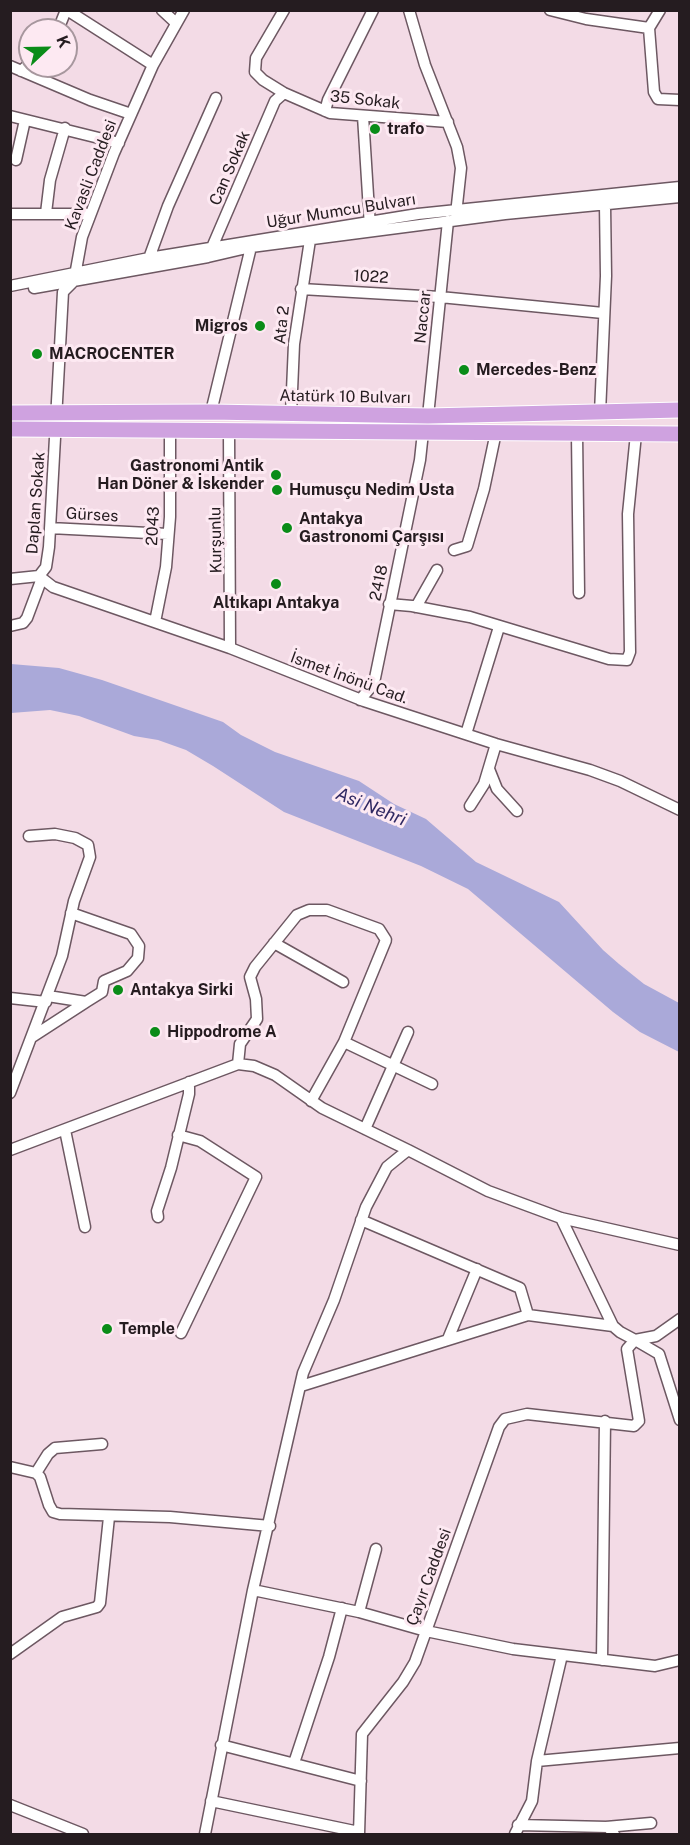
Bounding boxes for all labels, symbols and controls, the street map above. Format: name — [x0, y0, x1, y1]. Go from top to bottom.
north arrow — [18, 18, 78, 78]
text: K — [52, 33, 74, 51]
street label: 35 Sokak — [329, 87, 401, 113]
street label: Kavasli Caddesi — [61, 117, 121, 233]
place label: trafo — [387, 119, 425, 139]
marker: trafo — [368, 122, 382, 136]
street label: Can Sokak — [206, 128, 254, 208]
street label: Uğur Mumcu Bulvarı — [265, 190, 417, 232]
street label: 1022 — [353, 266, 389, 288]
street label: Naccar — [411, 290, 435, 344]
street label: Ata 2 — [270, 305, 294, 345]
place label: Migros — [195, 316, 248, 336]
marker: Migros — [253, 319, 267, 333]
place label: MACROCENTER — [49, 344, 175, 364]
marker: MACROCENTER — [30, 347, 44, 361]
place label: Mercedes-Benz — [476, 360, 596, 380]
marker: Mercedes-Benz — [457, 363, 471, 377]
street label: Atatürk 10 Bulvarı — [279, 386, 411, 408]
street label: Daplan Sokak — [23, 451, 49, 555]
place label: Gastronomi Antik Han Döner & İskender — [97, 456, 264, 494]
marker: Gastronomi Antik Han Döner & İskender — [269, 468, 283, 482]
place label: Humusçu Nedim Usta — [289, 480, 454, 500]
marker: Humusçu Nedim Usta — [270, 483, 284, 497]
street label: Gürses — [65, 504, 119, 526]
street label: 2043 — [142, 506, 164, 546]
street label: Kurşunlu — [206, 507, 226, 573]
place label: Antakya Gastronomi Çarşısı — [299, 509, 444, 547]
marker: Antakya Gastronomi Çarşısı — [280, 521, 294, 535]
street label: 2418 — [366, 563, 392, 603]
marker: Altıkapı Antakya — [269, 577, 283, 591]
place label: Altıkapı Antakya — [213, 593, 339, 613]
street label: İsmet İnönü Cad. — [288, 648, 410, 708]
water label: Asi Nehri — [333, 783, 409, 831]
place label: Antakya Sirki — [130, 980, 233, 1000]
marker: Antakya Sirki — [111, 983, 125, 997]
place label: Hippodrome A — [167, 1022, 277, 1042]
marker: Hippodrome A — [148, 1025, 162, 1039]
place label: Temple — [119, 1319, 175, 1339]
marker: Temple — [100, 1322, 114, 1336]
street label: Çayır Caddesi — [403, 1526, 455, 1628]

